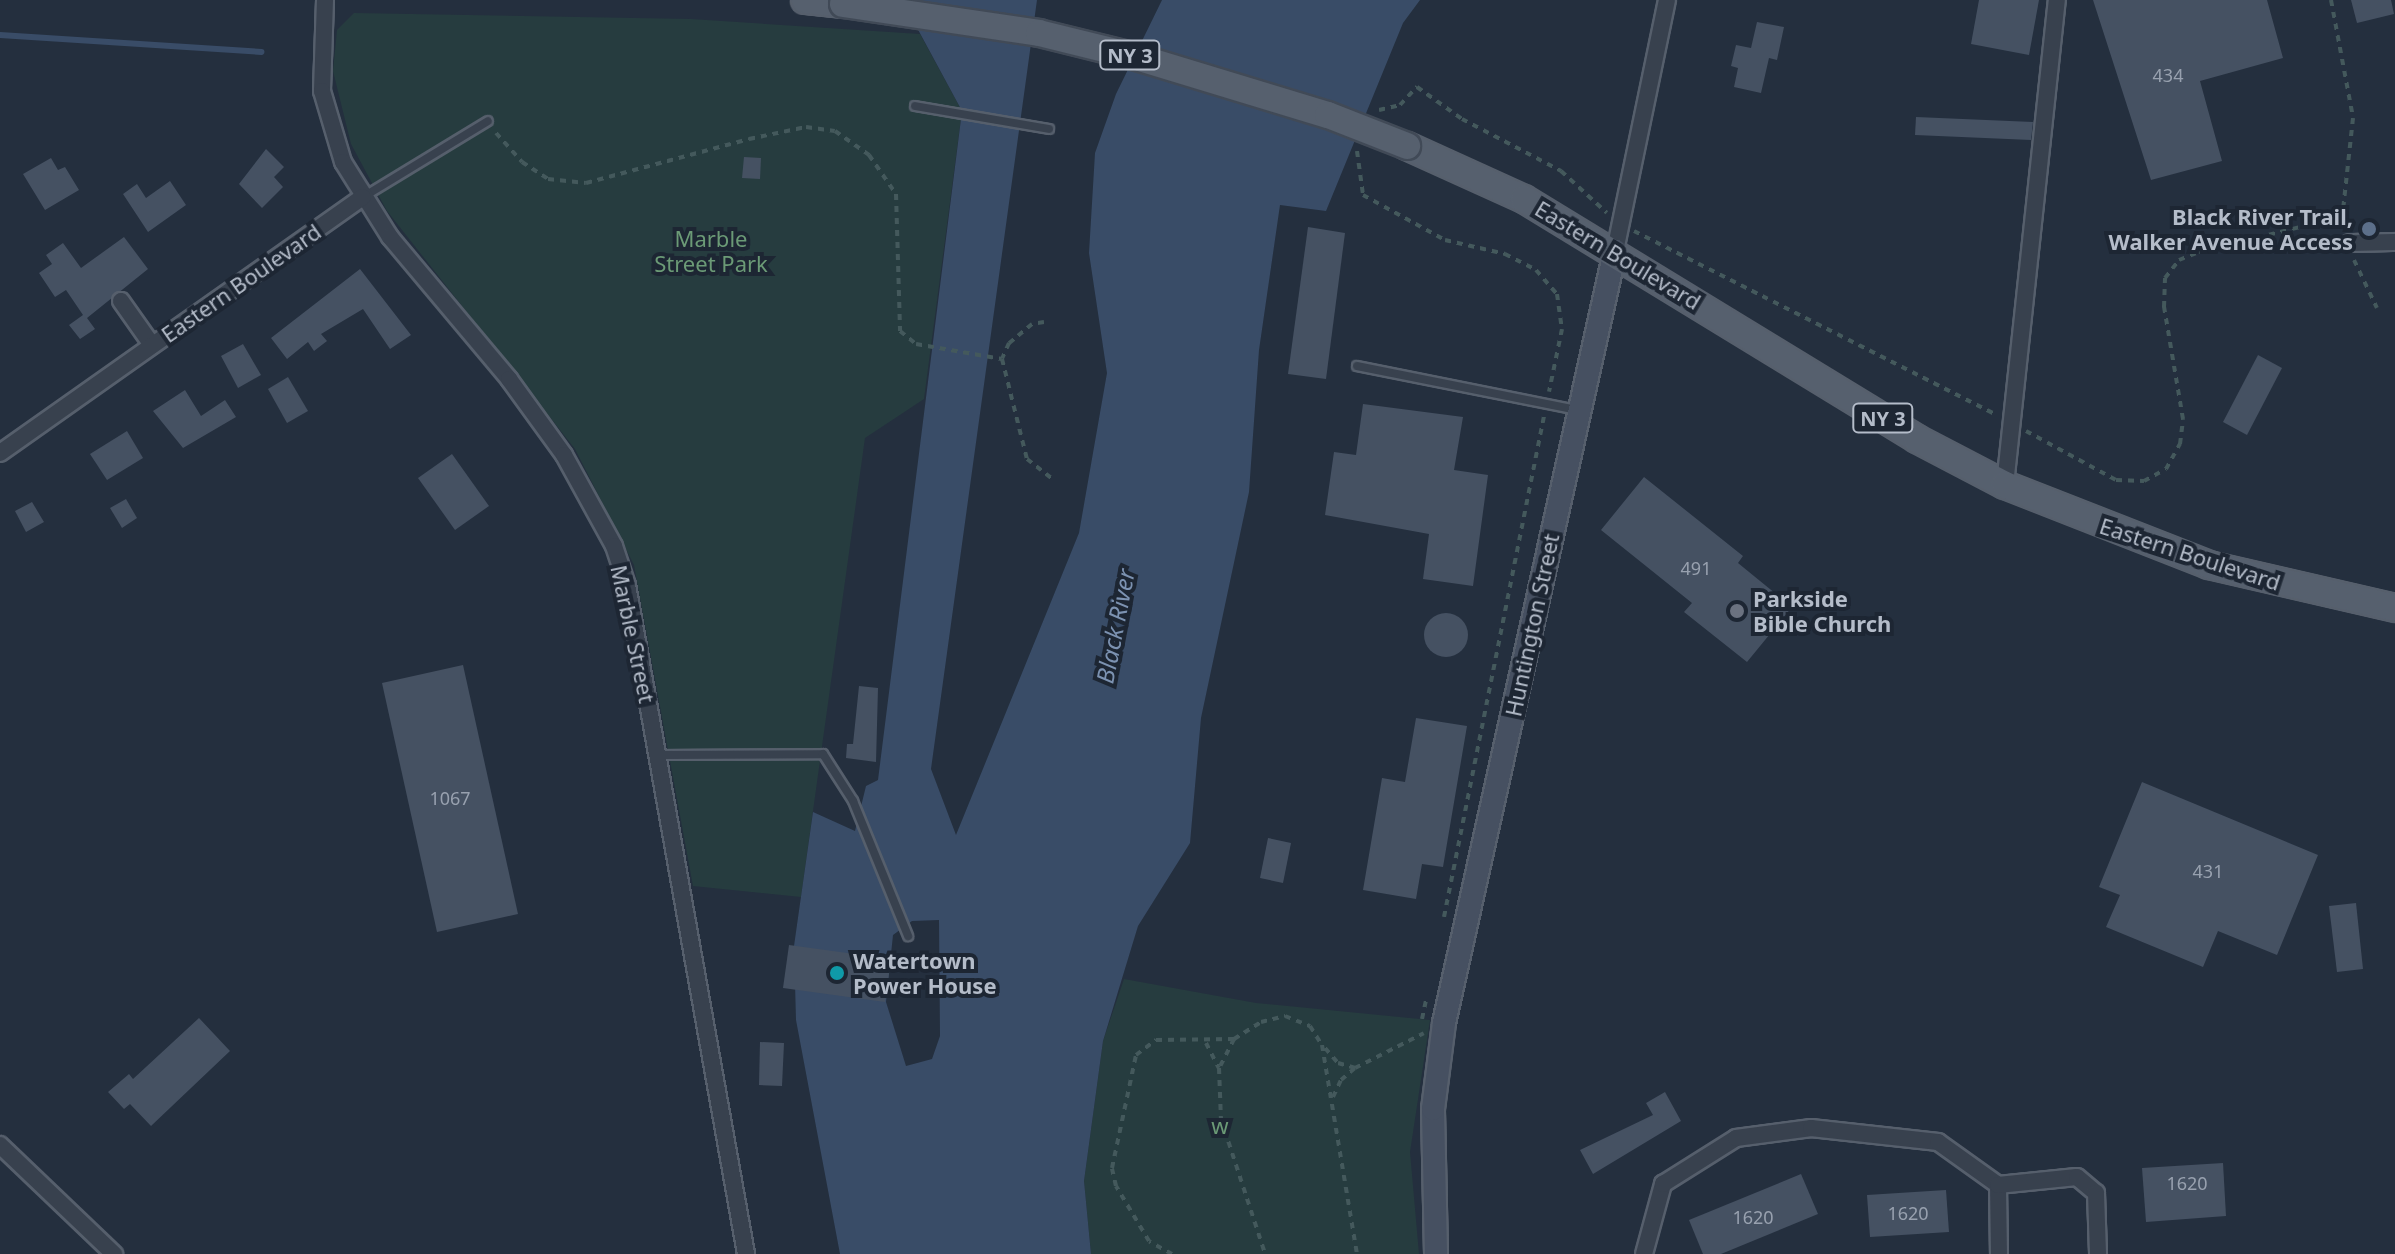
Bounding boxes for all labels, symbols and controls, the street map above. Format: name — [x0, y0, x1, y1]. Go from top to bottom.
road number: NY 3 — [1098, 39, 1162, 71]
house number: 434 — [2153, 64, 2183, 86]
street label: Eastern Boulevard — [1530, 195, 1706, 315]
place label: Black River Trail, Walker Avenue Access — [2109, 203, 2353, 254]
street label: Eastern Boulevard — [156, 218, 326, 348]
marker: Black River Trail, Walker Avenue Access — [2360, 220, 2378, 238]
park label: Marble Street Park — [654, 225, 768, 276]
road number: NY 3 — [1851, 402, 1915, 434]
street label: Eastern Boulevard — [2096, 512, 2284, 596]
street label: Huntington Street — [1500, 531, 1564, 719]
house number: 491 — [1681, 557, 1711, 579]
street label: Marble Street — [606, 563, 660, 705]
water label: Black River — [1090, 566, 1140, 686]
place label: Parkside Bible Church — [1753, 585, 1891, 636]
marker: Parkside Bible Church — [1728, 602, 1746, 620]
house number: 1067 — [429, 787, 471, 809]
house number: 431 — [2193, 860, 2223, 882]
place label: Watertown Power House — [853, 947, 997, 998]
marker: Watertown Power House — [828, 964, 846, 982]
park label: w — [1211, 1113, 1229, 1139]
house number: 1620 — [2166, 1172, 2208, 1194]
house number: 1620 — [1887, 1202, 1929, 1224]
house number: 1620 — [1732, 1206, 1774, 1228]

